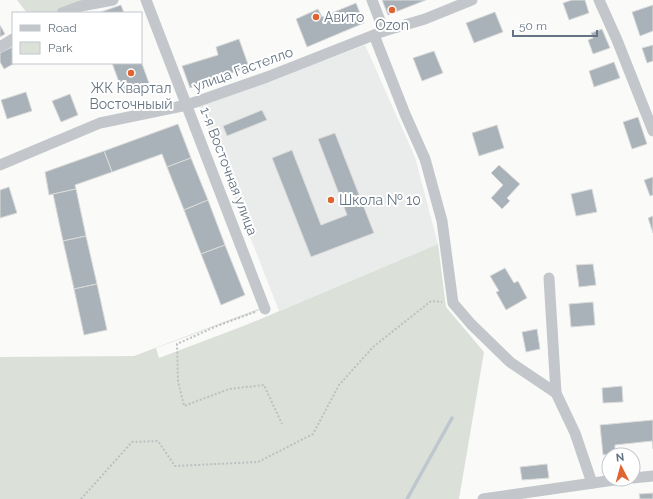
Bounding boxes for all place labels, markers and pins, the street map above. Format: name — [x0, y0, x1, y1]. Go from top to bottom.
marker: Ozon — [387, 5, 397, 15]
place label: Авито — [324, 9, 364, 25]
marker: Авито — [311, 12, 321, 22]
place label: Ozon — [375, 17, 409, 33]
marker: ЖК Квартал Восточныый — [126, 68, 136, 78]
place label: ЖК Квартал Восточныый — [89, 80, 173, 112]
place label: Школа № 10 — [339, 192, 421, 208]
marker: Школа № 10 — [326, 195, 336, 205]

